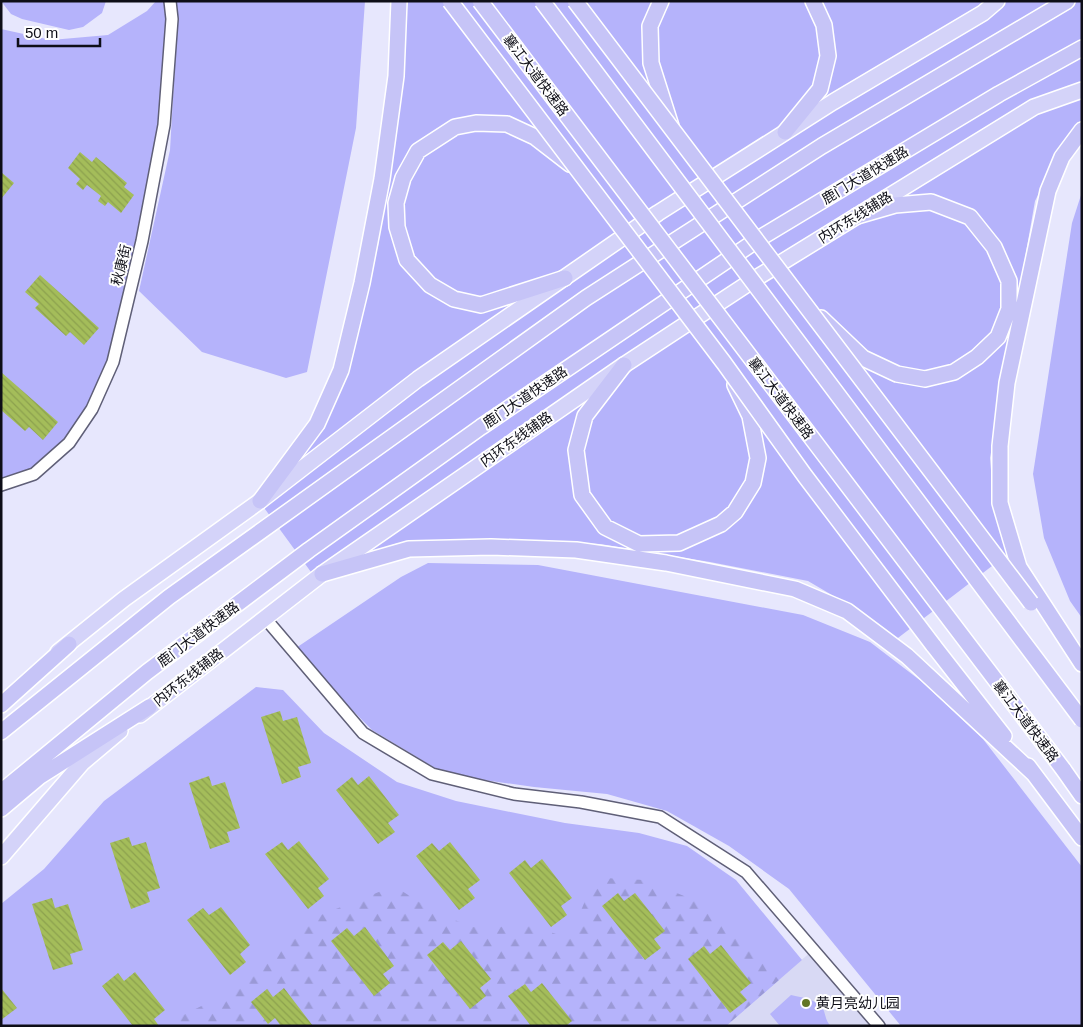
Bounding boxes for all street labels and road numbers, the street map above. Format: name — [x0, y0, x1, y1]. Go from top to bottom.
street label: 襄江大道快速路 — [500, 31, 572, 119]
street label: 鹿门大道快速路 — [819, 143, 911, 207]
street label: 内环东线辅路 — [815, 188, 895, 246]
street label: 秋康街 — [108, 243, 134, 287]
street label: 襄江大道快速路 — [745, 354, 817, 442]
street label: 鹿门大道快速路 — [480, 363, 570, 431]
street label: 内环东线辅路 — [477, 408, 555, 470]
street label: 鹿门大道快速路 — [154, 598, 242, 670]
street label: 内环东线辅路 — [150, 645, 226, 709]
street label: 襄江大道快速路 — [990, 677, 1062, 765]

